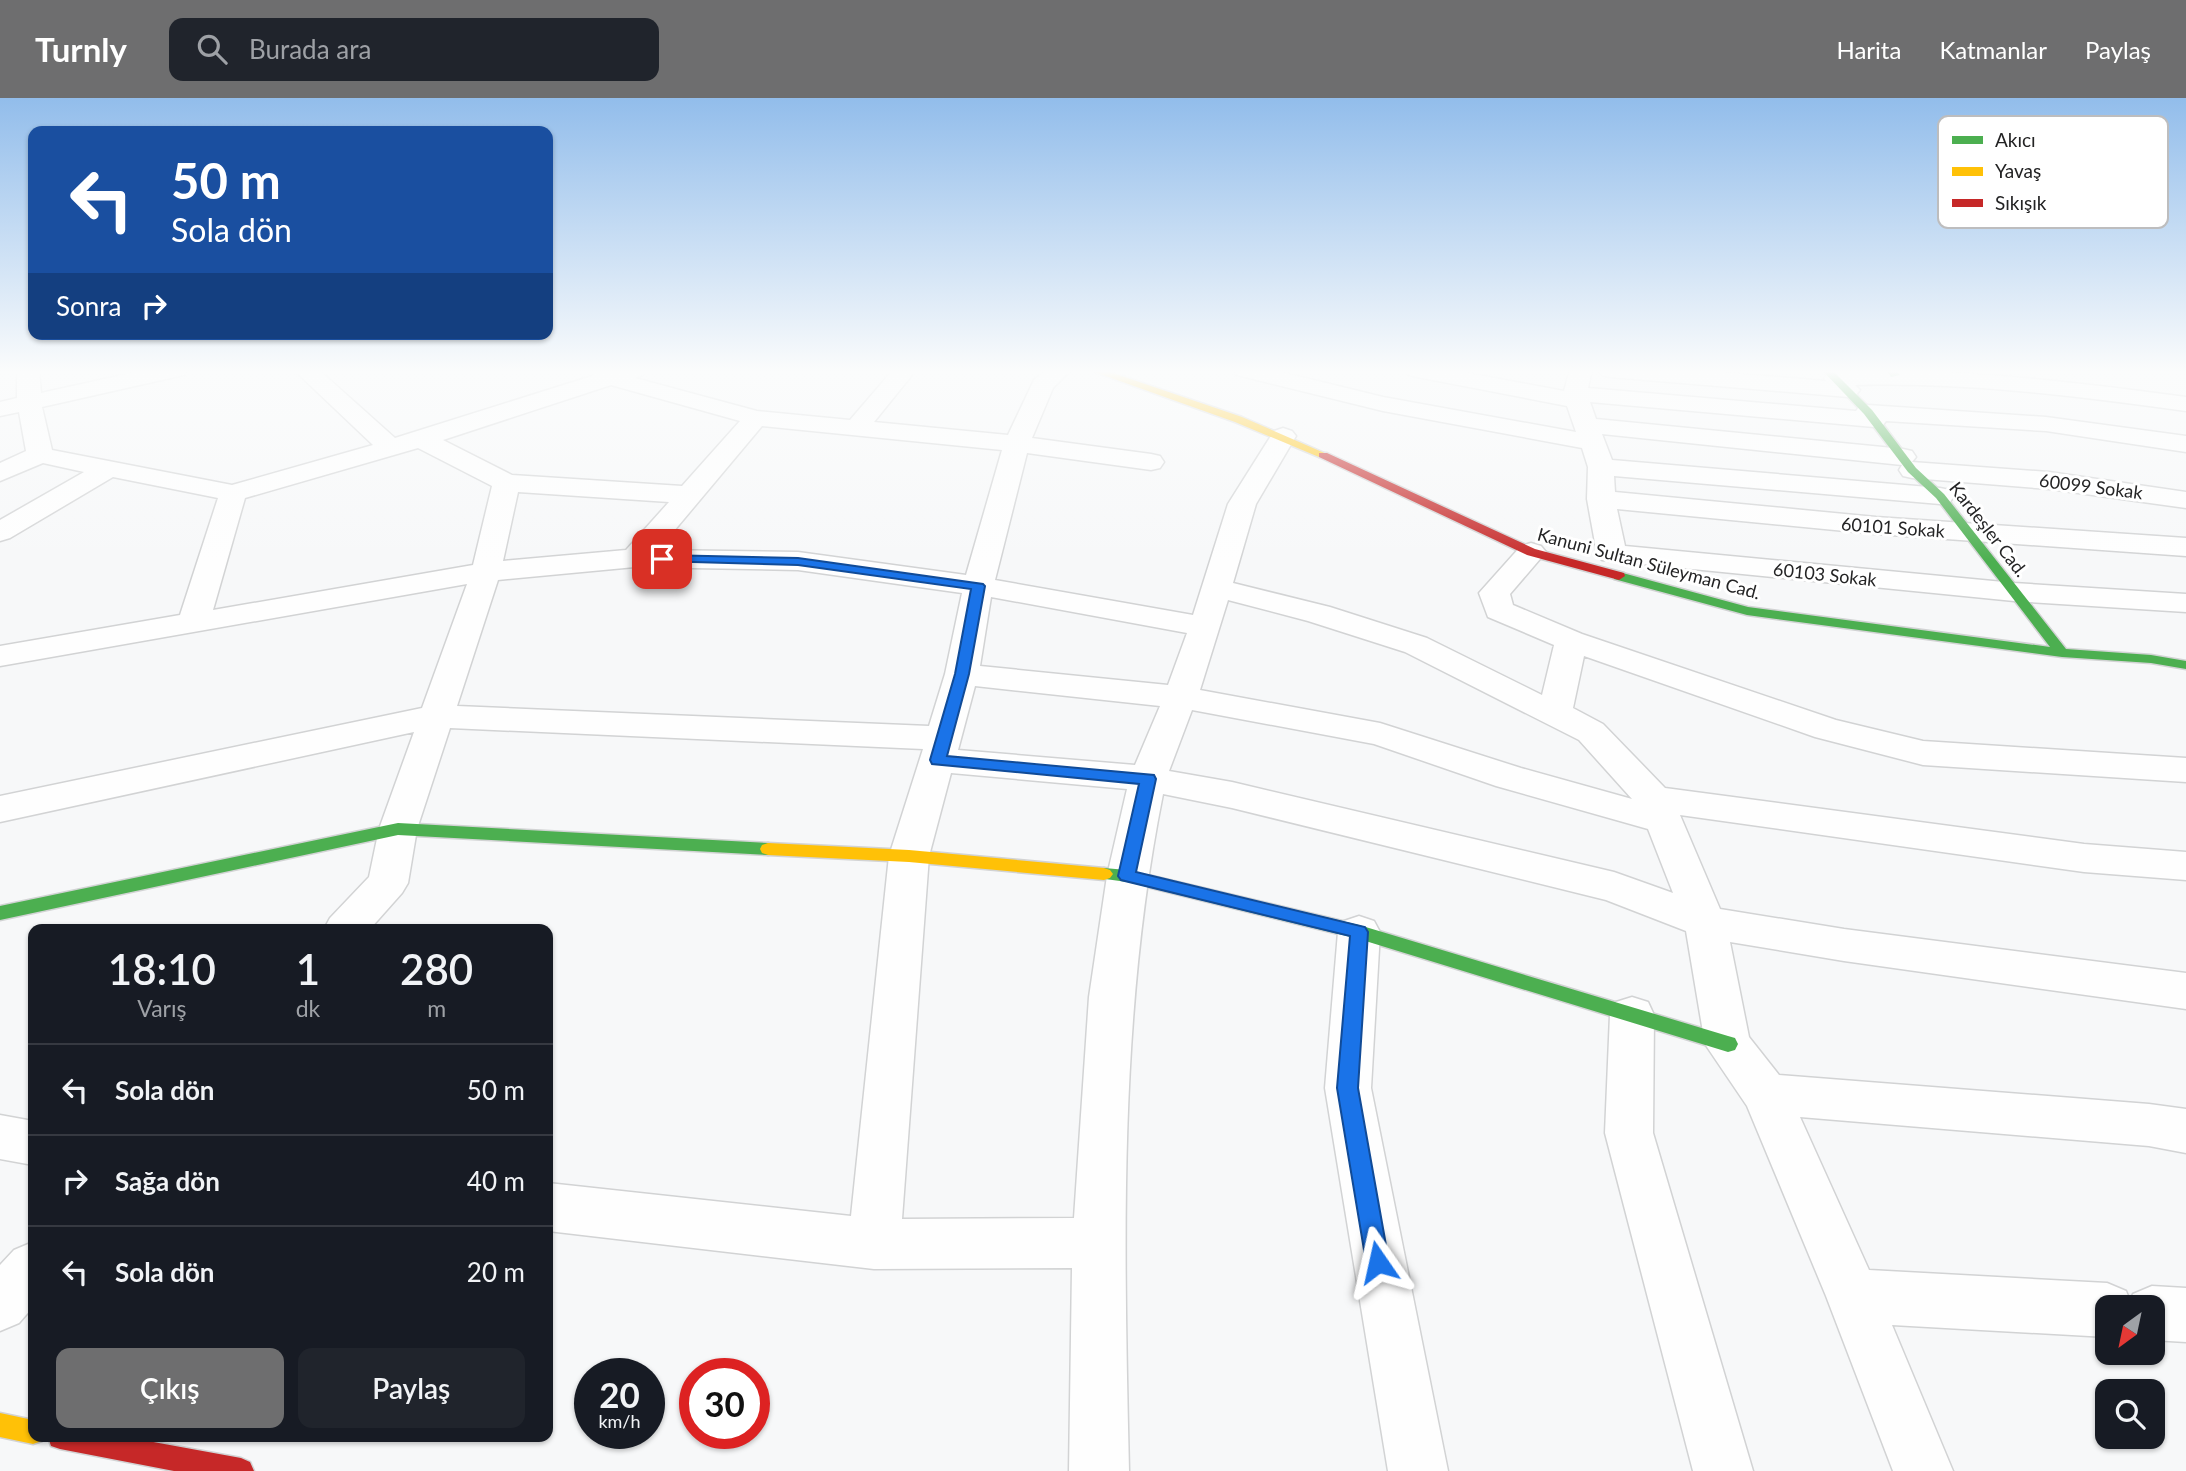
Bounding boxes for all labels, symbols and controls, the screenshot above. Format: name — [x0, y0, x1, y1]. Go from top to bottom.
search box — [169, 18, 659, 81]
text: Turnly — [35, 29, 127, 69]
icon: search — [193, 30, 231, 68]
text: Burada ara — [249, 33, 371, 65]
text: Harita — [1836, 35, 1901, 64]
text: Katmanlar — [1939, 35, 2047, 64]
text: Paylaş — [2085, 35, 2151, 64]
legend — [1938, 116, 2168, 228]
text: Akıcı — [1995, 128, 2036, 151]
text: 50 m — [171, 151, 281, 209]
icon: left — [56, 154, 147, 245]
text: Yavaş — [1995, 159, 2041, 182]
text: Sıkışık — [1995, 191, 2047, 214]
text: Sola dön — [171, 210, 292, 249]
icon: right — [135, 287, 173, 325]
text: Sonra — [56, 290, 121, 322]
street label: 60099 Sokak — [2038, 469, 2145, 503]
street label: Kardeşler Cad. — [1945, 477, 2033, 581]
street label: 60101 Sokak — [1840, 512, 1946, 542]
street label: Kanuni Sultan Süleyman Cad. — [1535, 523, 1763, 603]
pin — [632, 529, 692, 589]
icon: arrive — [643, 540, 681, 578]
street label: 60103 Sokak — [1772, 558, 1879, 590]
text: 18:10 — [108, 944, 216, 994]
text: 1 — [296, 944, 320, 994]
text: 280 — [400, 944, 473, 994]
text: Varış — [137, 994, 186, 1022]
text: dk — [296, 994, 320, 1022]
text: m — [427, 994, 446, 1022]
icon: left — [56, 1071, 94, 1109]
text: Sola dön — [115, 1074, 215, 1106]
text: 50 m — [467, 1074, 525, 1106]
icon: right — [56, 1162, 94, 1200]
text: Sağa dön — [115, 1165, 220, 1197]
text: 40 m — [467, 1165, 525, 1197]
position arrow — [1341, 1225, 1415, 1299]
icon: left — [56, 1253, 94, 1291]
text: Sola dön — [115, 1256, 215, 1288]
text: 20 m — [467, 1256, 525, 1288]
north arrow — [2095, 1295, 2165, 1365]
map controls — [2095, 1295, 2165, 1449]
button: Çıkış — [56, 1348, 284, 1428]
button: Paylaş — [298, 1348, 525, 1428]
speed limit sign: 30 — [679, 1358, 770, 1449]
text: 20 — [599, 1373, 640, 1415]
button: search — [2095, 1379, 2165, 1449]
text: km/h — [598, 1410, 641, 1432]

